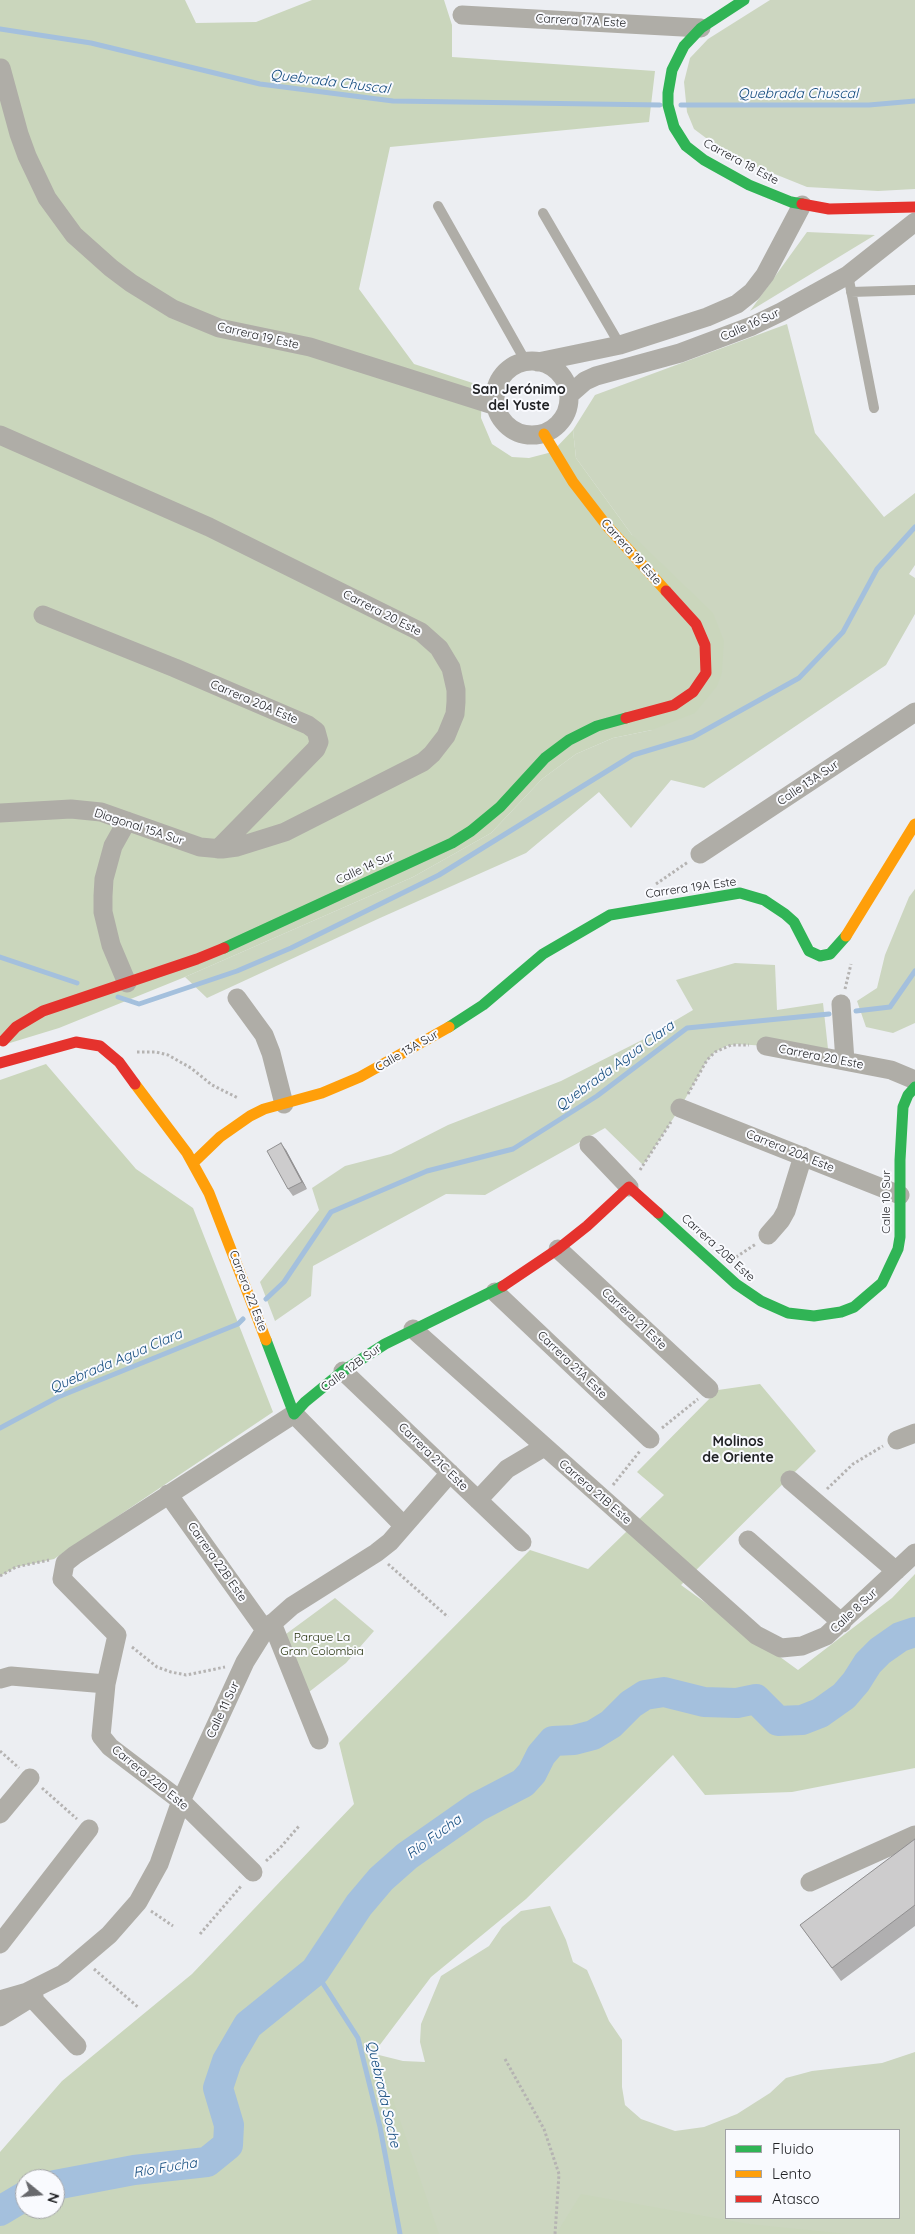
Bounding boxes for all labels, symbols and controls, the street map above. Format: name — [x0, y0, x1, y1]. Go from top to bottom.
street label: Carrera 17A Este — [535, 11, 627, 31]
water label: Quebrada Chuscal — [269, 66, 391, 98]
water label: Quebrada Chuscal — [738, 86, 858, 102]
street label: Carrera 18 Este — [701, 136, 781, 188]
street label: Calle 16 Sur — [718, 306, 782, 344]
street label: Carrera 19 Este — [216, 320, 300, 352]
district label: San Jerónimo del Yuste — [472, 382, 566, 414]
street label: Carrera 19 Este — [598, 516, 664, 588]
street label: Carrera 20 Este — [340, 587, 424, 639]
street label: Carrera 20A Este — [208, 677, 300, 727]
street label: Calle 13A Sur — [775, 757, 841, 809]
street label: Diagonal 15A Sur — [92, 806, 186, 848]
street label: Calle 14 Sur — [334, 848, 396, 888]
street label: Carrera 19A Este — [645, 875, 737, 901]
water label: Quebrada Agua Clara — [553, 1017, 677, 1115]
street label: Calle 13A Sur — [373, 1027, 441, 1075]
street label: Carrera 20 Este — [777, 1042, 865, 1072]
street label: Carrera 20A Este — [744, 1127, 836, 1175]
street label: Calle 10 Sur — [879, 1170, 893, 1234]
street label: Carrera 20B Este — [678, 1211, 758, 1285]
street label: Carrera 22 Este — [226, 1248, 270, 1334]
street label: Carrera 21 Este — [599, 1285, 669, 1353]
water label: Quebrada Agua Clara — [47, 1325, 185, 1397]
street label: Carrera 21A Este — [534, 1328, 610, 1402]
street label: Calle 12B Sur — [318, 1341, 384, 1395]
street label: Carrera 21C Este — [395, 1420, 471, 1494]
district label: Molinos de Oriente — [702, 1434, 774, 1466]
street label: Carrera 21B Este — [556, 1457, 634, 1527]
street label: Carrera 22B Este — [184, 1520, 250, 1604]
street label: Calle 8 Sur — [828, 1586, 880, 1636]
park label: Parque La Gran Colombia — [280, 1630, 364, 1658]
street label: Calle 11 Sur — [204, 1679, 242, 1741]
street label: Carrera 22D Este — [109, 1743, 191, 1813]
water label: Río Fucha — [403, 1811, 465, 1863]
water label: Quebrada Soche — [363, 2039, 403, 2149]
legend — [725, 2129, 900, 2219]
text: Fluido — [772, 2139, 814, 2158]
water label: Río Fucha — [132, 2155, 198, 2181]
text: Lento — [772, 2164, 811, 2183]
north arrow — [15, 2169, 65, 2219]
text: Atasco — [772, 2189, 820, 2208]
text: N — [43, 2191, 64, 2206]

